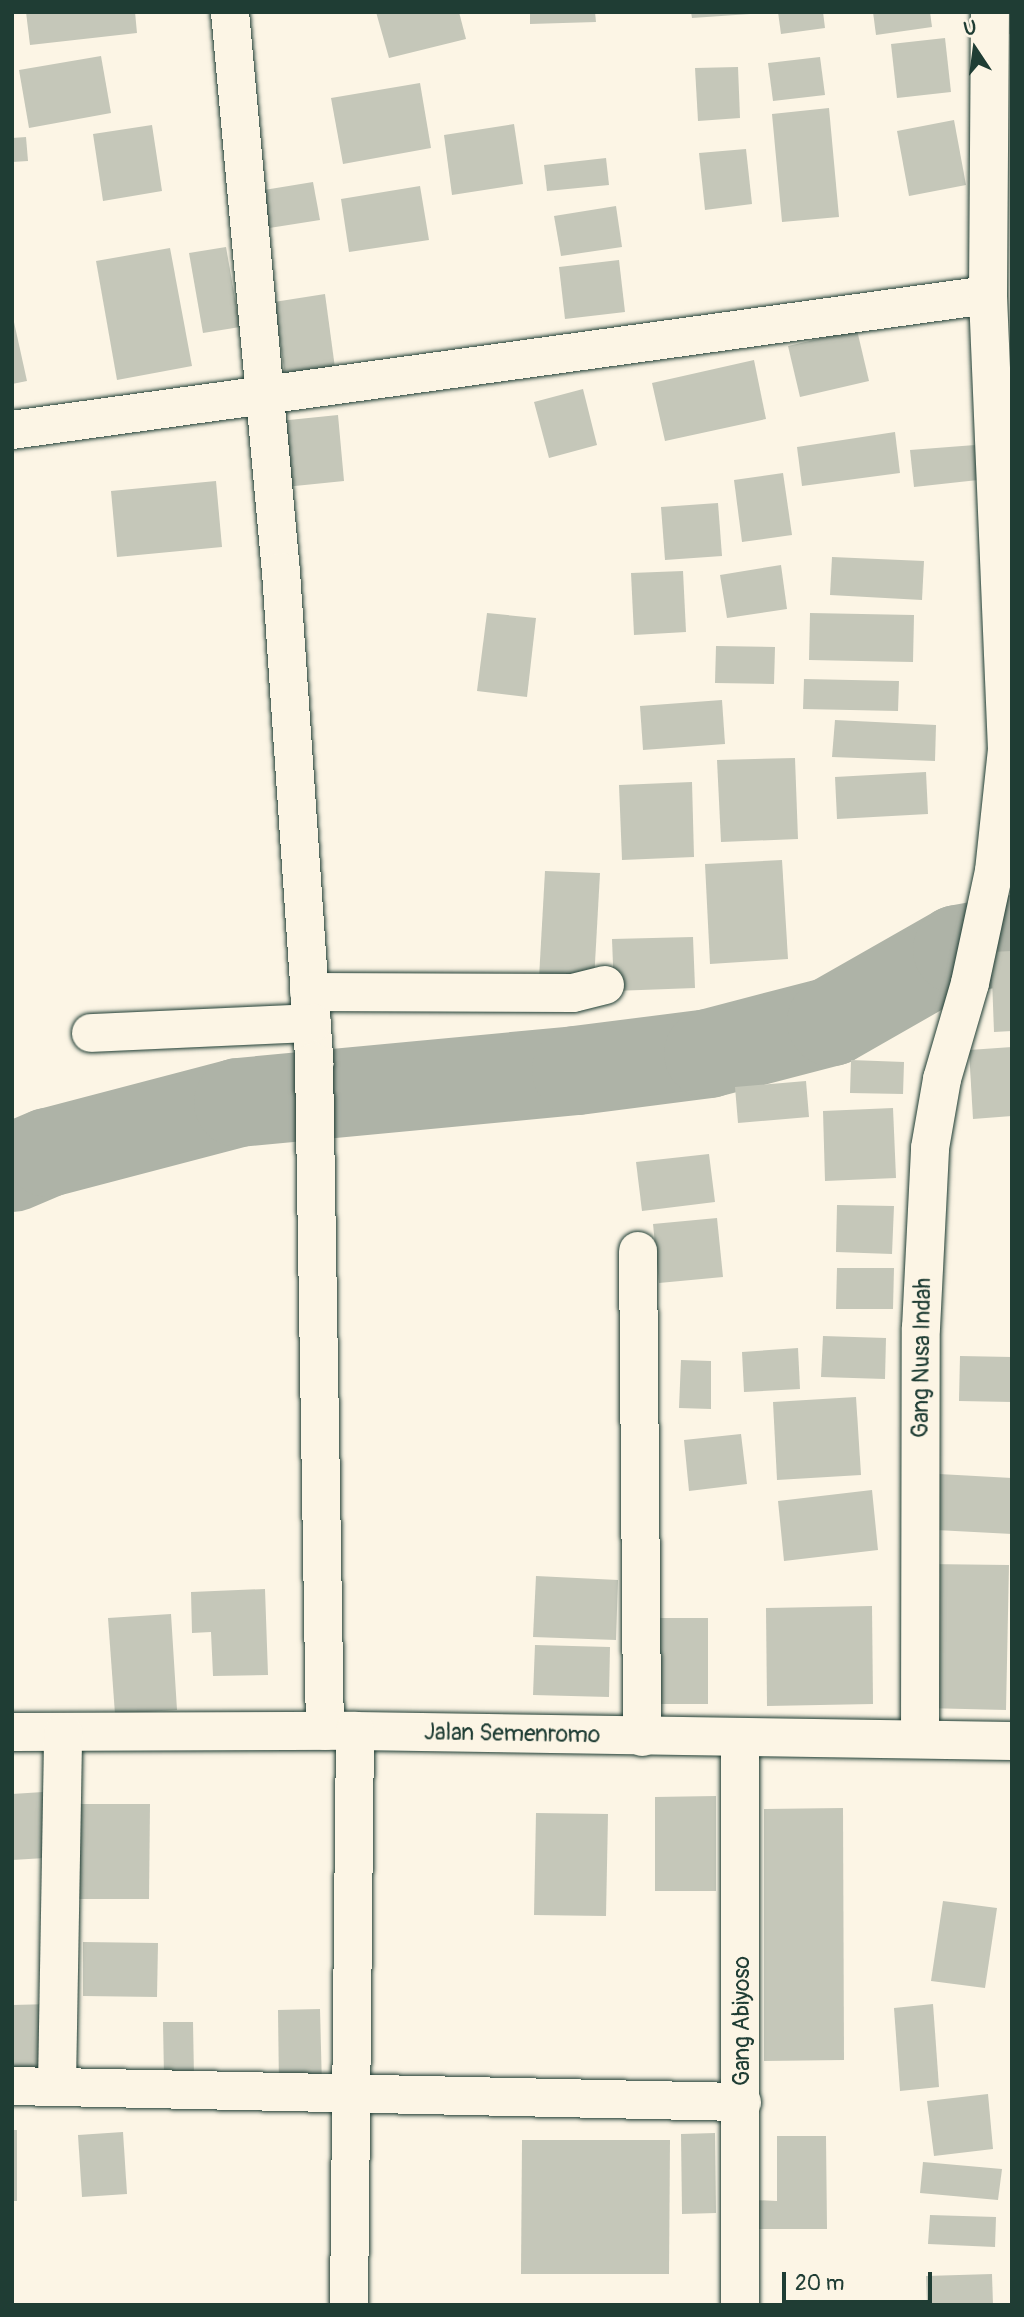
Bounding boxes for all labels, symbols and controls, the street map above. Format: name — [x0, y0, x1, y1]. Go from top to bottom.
north arrow — [940, 14, 1010, 84]
text: U — [961, 15, 979, 42]
street label: Gang Nusa Indah — [907, 1278, 937, 1438]
street label: Jalan Semenromo — [424, 1719, 600, 1749]
street label: Gang Abiyoso — [728, 1956, 756, 2086]
scale bar — [786, 2258, 936, 2302]
text: 20 m — [795, 2270, 844, 2297]

